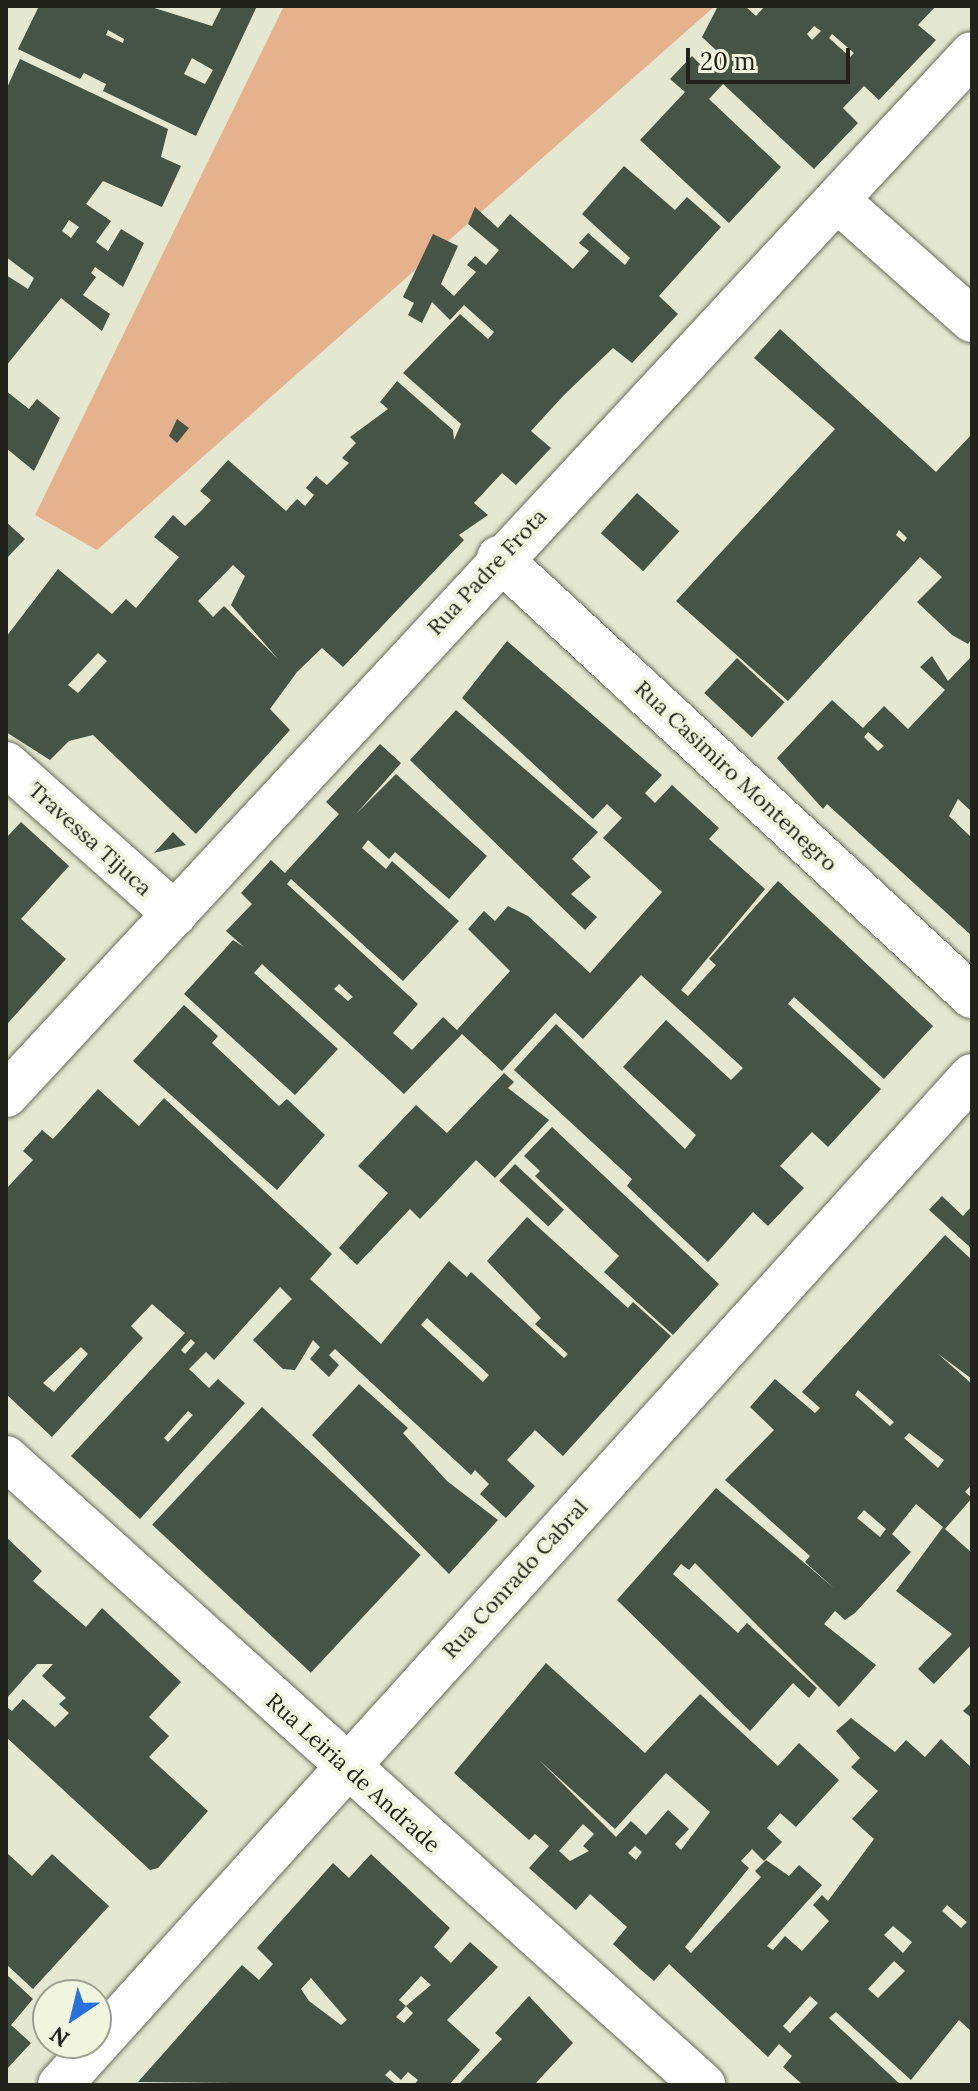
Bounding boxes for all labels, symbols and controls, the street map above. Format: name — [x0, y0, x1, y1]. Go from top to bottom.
scale bar — [690, 32, 854, 82]
text: 20 m — [700, 46, 756, 77]
street label: Rua Padre Frota — [422, 503, 552, 641]
street label: Rua Casimiro Montenegro — [629, 675, 843, 877]
street label: Travessa Tijuca — [23, 777, 157, 901]
street label: Rua Conrado Cabral — [437, 1494, 593, 1664]
street label: Rua Leiria de Andrade — [261, 1688, 445, 1858]
north arrow — [32, 1979, 112, 2059]
text: N — [44, 2021, 74, 2053]

